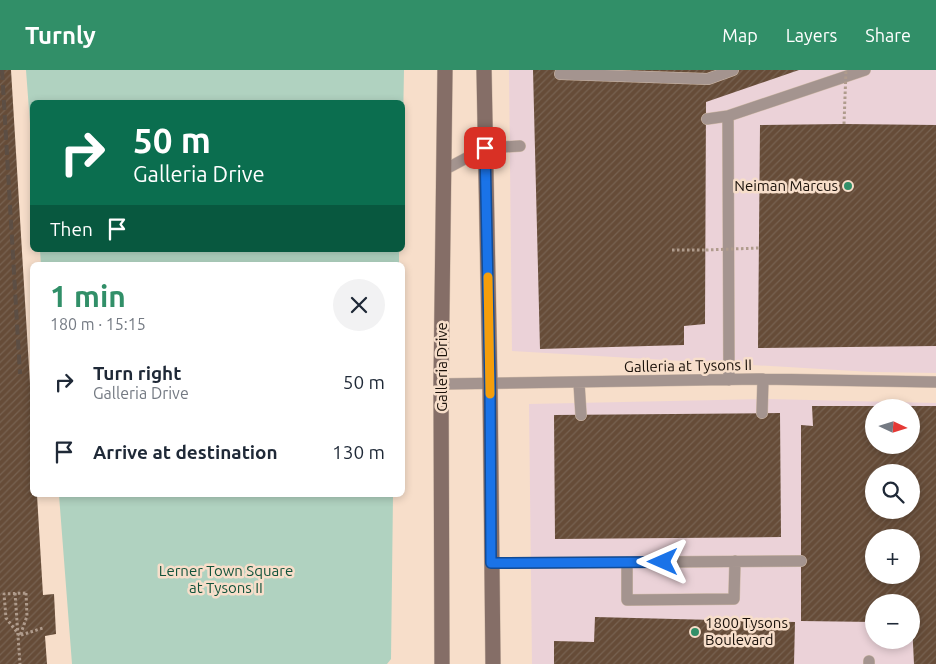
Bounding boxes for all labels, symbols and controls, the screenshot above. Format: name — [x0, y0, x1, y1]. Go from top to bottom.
text: Turnly — [25, 22, 96, 49]
text: Map — [722, 25, 758, 45]
text: Layers — [786, 25, 837, 45]
text: Share — [865, 25, 911, 45]
icon: right — [50, 120, 115, 185]
text: 50 m — [133, 120, 211, 160]
pin — [464, 127, 506, 169]
icon: arrive — [471, 134, 499, 162]
text: Galleria Drive — [133, 161, 265, 186]
place label: Neiman Marcus — [734, 177, 838, 194]
marker: Neiman Marcus — [842, 180, 854, 192]
icon: arrive — [103, 215, 131, 243]
text: Then — [50, 218, 93, 240]
text: 1 min — [50, 279, 126, 313]
button: close — [333, 279, 385, 331]
text: 180 m · 15:15 — [50, 315, 146, 333]
street label: Galleria Drive — [433, 322, 450, 412]
street label: Galleria at Tysons II — [624, 356, 752, 375]
text: Turn right — [93, 362, 181, 384]
icon: right — [50, 368, 78, 396]
text: 50 m — [343, 371, 385, 393]
text: Galleria Drive — [93, 384, 189, 402]
north arrow — [865, 399, 920, 454]
map controls — [865, 399, 920, 649]
icon: arrive — [50, 438, 78, 466]
text: Arrive at destination — [93, 441, 278, 463]
text: 130 m — [332, 441, 385, 463]
button: search — [865, 464, 920, 519]
button: + — [865, 529, 920, 584]
position arrow — [636, 535, 688, 587]
park label: Lerner Town Square at Tysons II — [159, 562, 293, 596]
button: − — [865, 594, 920, 649]
place label: 1800 Tysons Boulevard — [705, 614, 788, 648]
marker: 1800 Tysons Boulevard — [689, 626, 701, 638]

